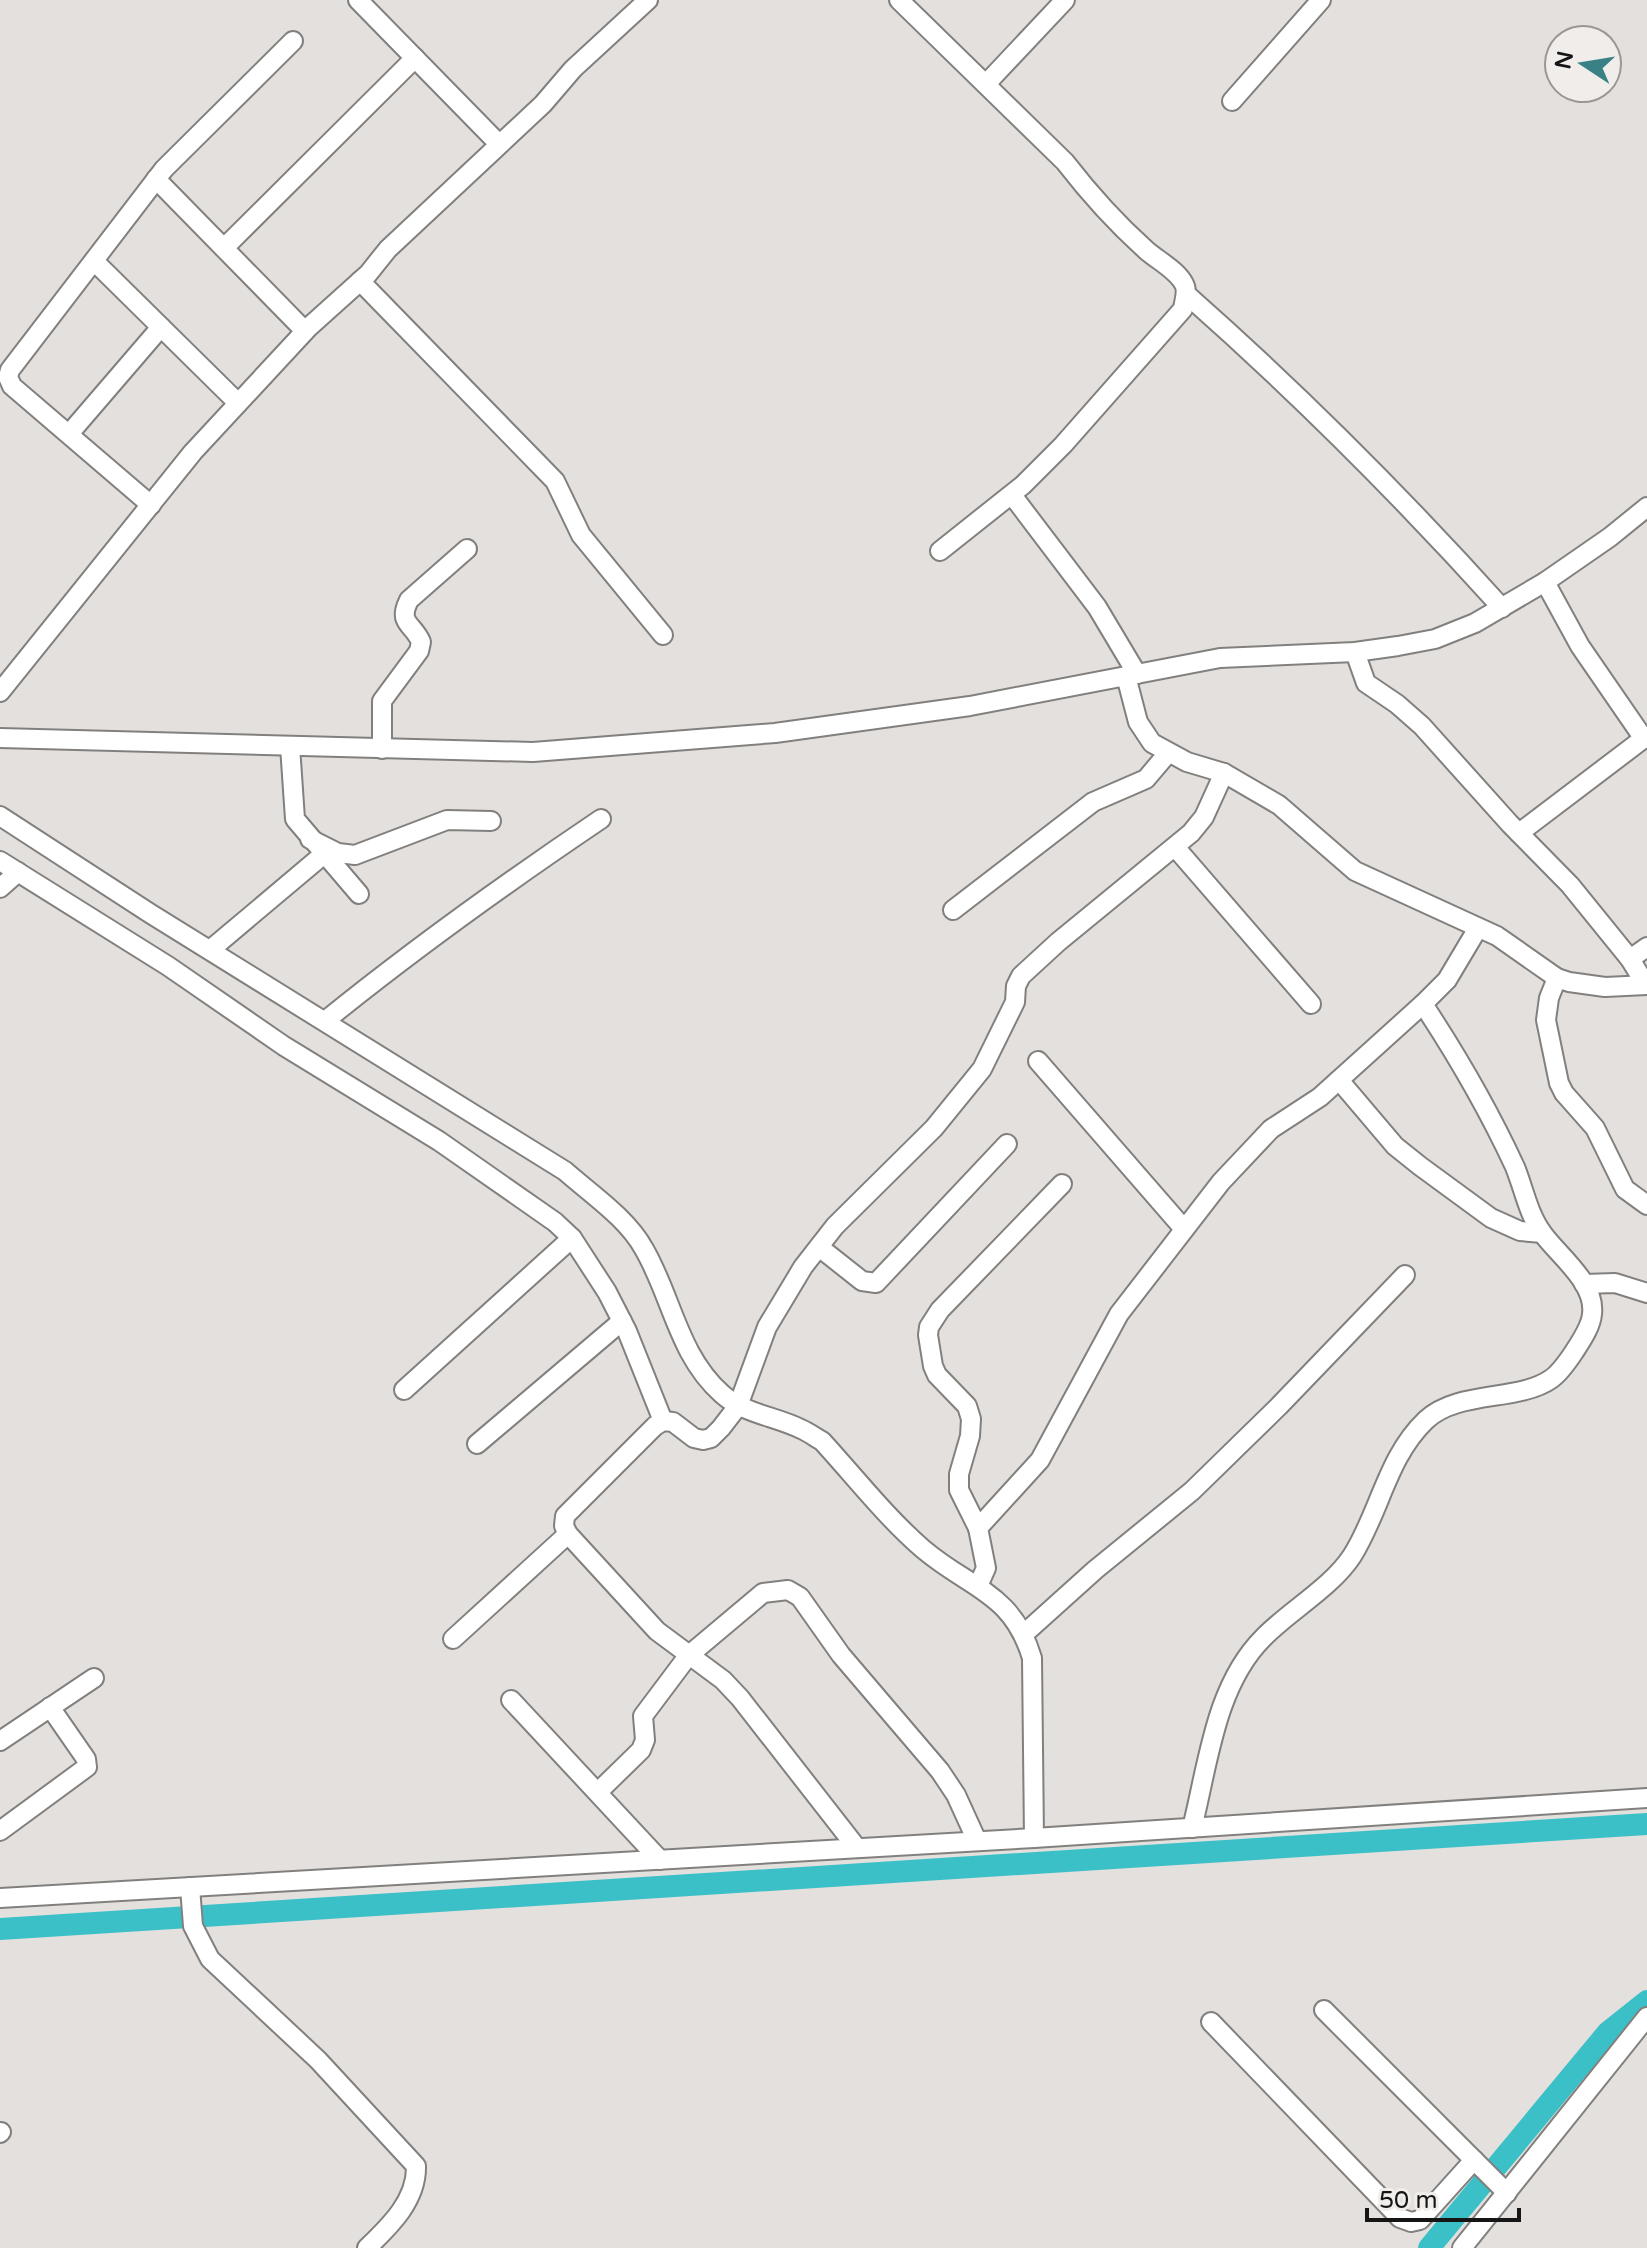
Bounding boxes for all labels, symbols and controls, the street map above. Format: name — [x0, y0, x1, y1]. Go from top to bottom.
north arrow — [1543, 24, 1623, 104]
text: N — [1550, 49, 1579, 71]
scale bar — [1367, 2172, 1519, 2222]
text: 50 m — [1379, 2186, 1437, 2215]

